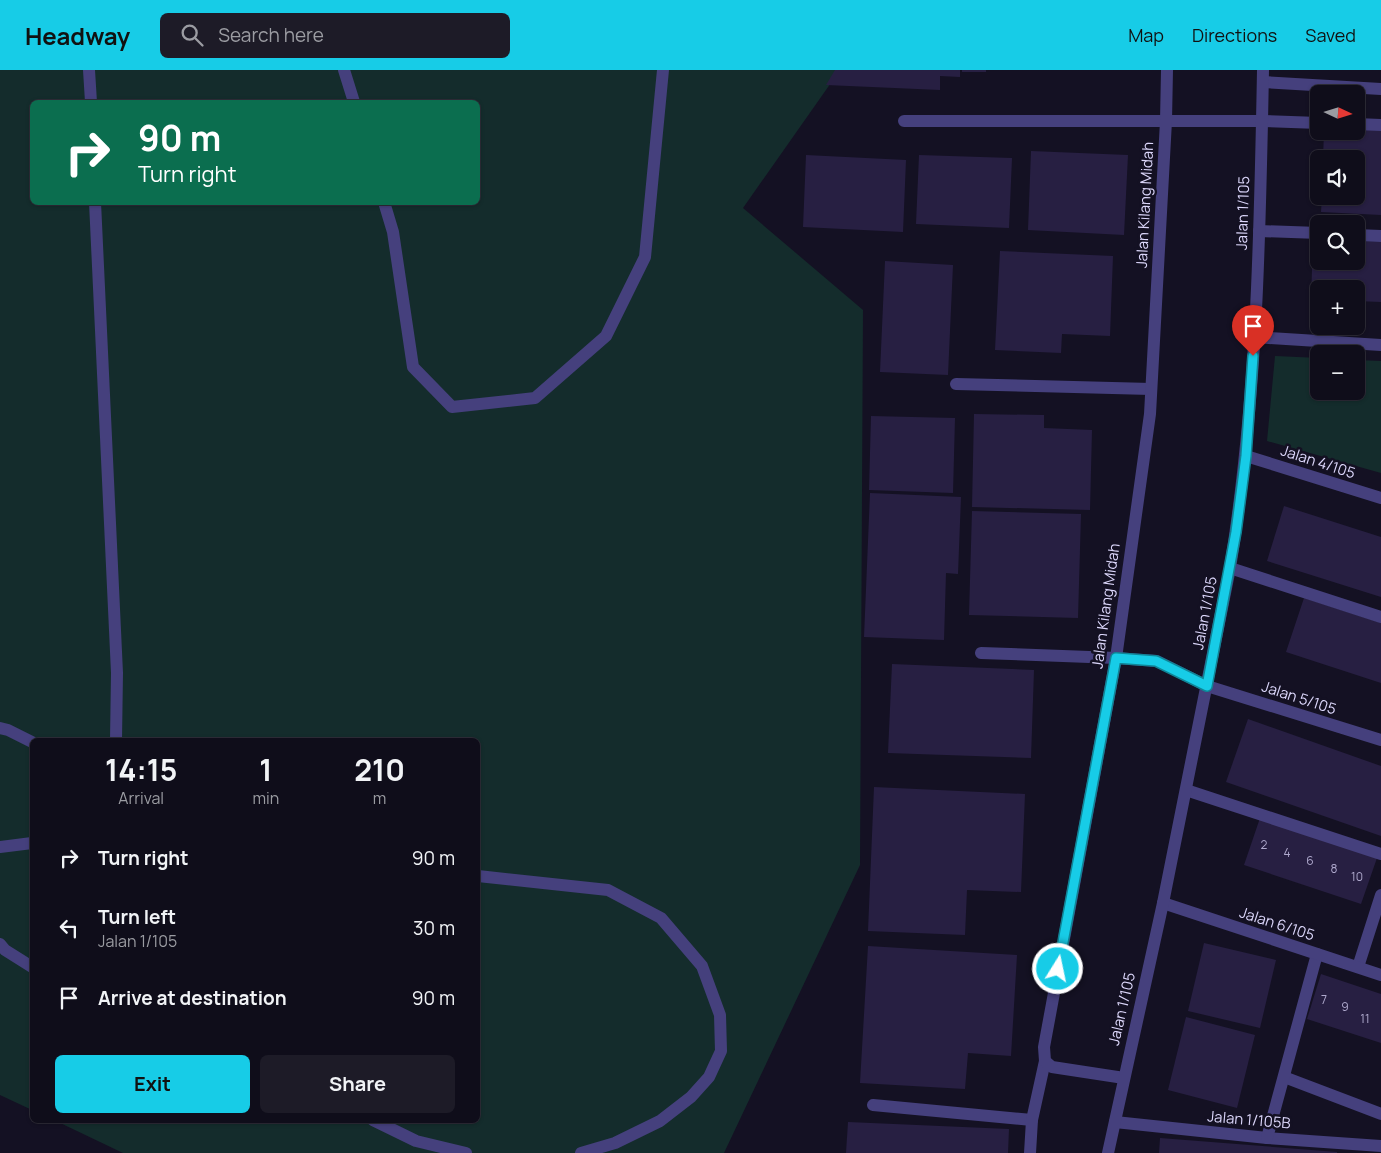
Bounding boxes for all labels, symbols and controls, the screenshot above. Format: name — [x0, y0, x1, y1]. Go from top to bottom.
search box — [160, 13, 510, 58]
text: Headway — [25, 19, 130, 52]
icon: search — [178, 21, 206, 49]
text: Search here — [218, 22, 324, 48]
text: Map — [1128, 23, 1164, 47]
text: Directions — [1192, 23, 1277, 47]
text: Saved — [1305, 23, 1356, 47]
north arrow — [1310, 85, 1365, 140]
map controls — [1310, 85, 1365, 400]
text: 90 m — [138, 114, 221, 162]
icon: right — [55, 120, 120, 185]
street label: Jalan Kilang Midah — [1131, 141, 1158, 269]
button: sound — [1310, 150, 1365, 205]
text: Turn right — [138, 159, 236, 189]
street label: Jalan 1/105 — [1231, 175, 1254, 251]
button: search — [1310, 215, 1365, 270]
button: + — [1310, 280, 1365, 335]
pin — [1232, 305, 1274, 356]
icon: arrive — [1239, 312, 1267, 340]
button: − — [1310, 345, 1365, 400]
street label: Jalan 4/105 — [1278, 440, 1358, 483]
street label: Jalan Kilang Midah — [1086, 542, 1125, 670]
street label: Jalan 1/105 — [1187, 574, 1222, 651]
street label: Jalan 5/105 — [1259, 676, 1339, 719]
text: 14:15 — [105, 749, 177, 790]
text: 1 — [259, 749, 272, 790]
text: 210 — [354, 749, 405, 790]
text: Arrival — [118, 787, 164, 809]
text: min — [252, 787, 279, 809]
text: m — [373, 787, 386, 809]
house number: 2 — [1261, 836, 1268, 853]
icon: right — [55, 844, 83, 872]
house number: 4 — [1283, 844, 1291, 861]
text: Turn right — [98, 845, 188, 871]
text: 90 m — [412, 845, 455, 871]
house number: 6 — [1306, 852, 1314, 869]
house number: 8 — [1331, 860, 1338, 877]
house number: 10 — [1351, 868, 1363, 885]
street label: Jalan 6/105 — [1237, 902, 1317, 946]
text: Turn left — [98, 904, 176, 930]
icon: left — [55, 914, 83, 942]
text: 30 m — [413, 915, 455, 941]
text: Jalan 1/105 — [98, 930, 177, 952]
position arrow — [1031, 942, 1083, 994]
street label: Jalan 1/105 — [1103, 970, 1140, 1047]
icon: arrive — [55, 984, 83, 1012]
text: Arrive at destination — [98, 985, 287, 1011]
text: 90 m — [412, 985, 455, 1011]
house number: 7 — [1321, 991, 1327, 1008]
house number: 9 — [1341, 998, 1349, 1015]
house number: 11 — [1360, 1010, 1370, 1027]
button: Exit — [55, 1055, 250, 1113]
button: Share — [260, 1055, 455, 1113]
street label: Jalan 1/105B — [1207, 1105, 1292, 1134]

